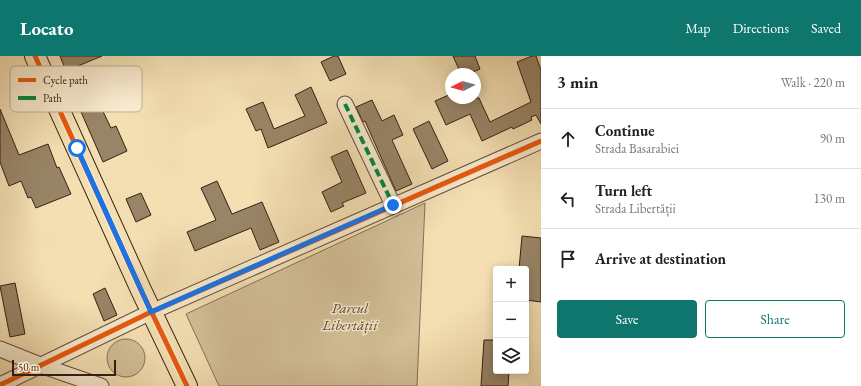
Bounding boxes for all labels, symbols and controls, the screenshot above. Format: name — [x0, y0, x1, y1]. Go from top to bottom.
text: Locato — [20, 16, 74, 41]
text: Map — [685, 19, 711, 37]
text: Directions — [733, 19, 789, 37]
text: Saved — [811, 19, 841, 37]
legend — [10, 66, 142, 112]
north arrow — [445, 68, 481, 104]
text: 3 min — [557, 71, 598, 93]
text: Cycle path — [43, 73, 88, 87]
text: Walk · 220 m — [781, 74, 845, 91]
text: Path — [43, 91, 62, 105]
text: Continue — [595, 121, 655, 140]
icon: ahead — [557, 128, 579, 150]
text: 90 m — [820, 130, 845, 147]
route start — [68, 139, 86, 157]
text: Strada Basarabiei — [595, 140, 679, 157]
text: Turn left — [595, 181, 652, 200]
icon: left — [557, 188, 579, 210]
text: 130 m — [814, 190, 845, 207]
route end — [384, 196, 402, 214]
text: Strada Libertății — [595, 200, 676, 217]
icon: arrive — [557, 248, 579, 270]
text: Arrive at destination — [595, 249, 726, 268]
map controls — [493, 266, 529, 374]
button: + — [493, 266, 529, 302]
park label: Parcul Libertății — [321, 298, 378, 334]
button: Save — [557, 300, 697, 338]
button: Share — [705, 300, 845, 338]
button: − — [493, 302, 529, 338]
button: layers — [493, 338, 529, 374]
scale bar — [12, 358, 116, 377]
text: 50 m — [18, 360, 39, 374]

